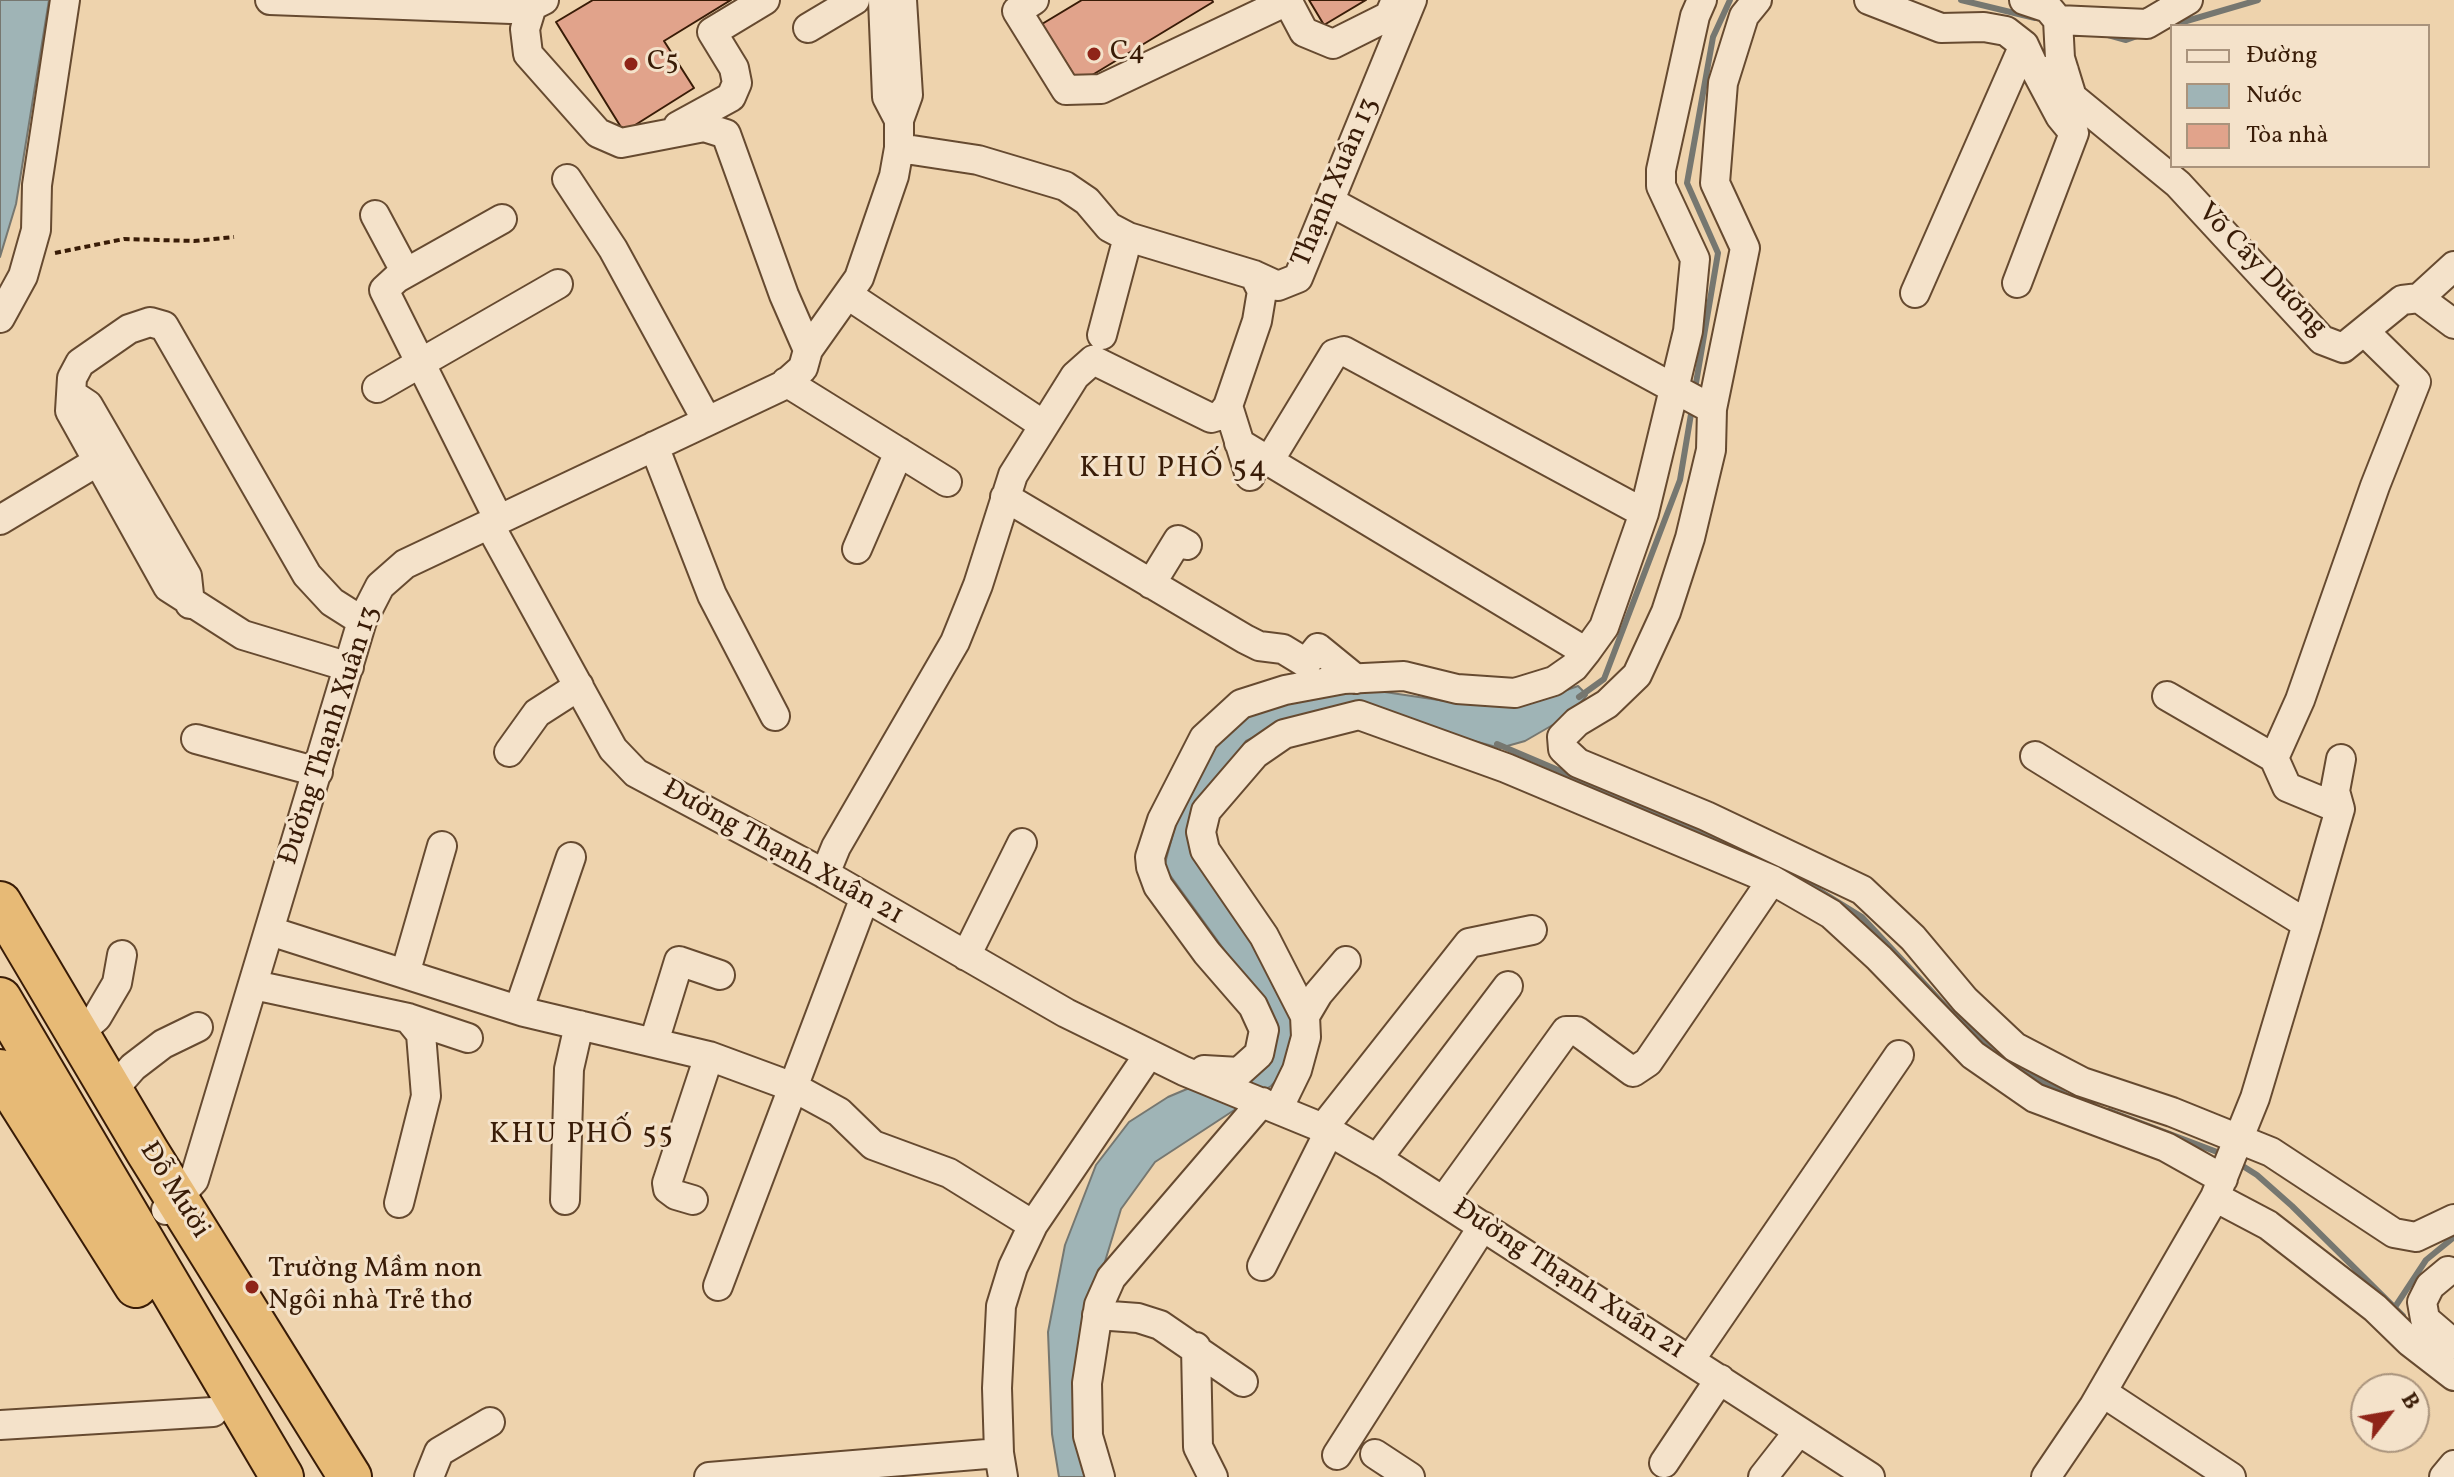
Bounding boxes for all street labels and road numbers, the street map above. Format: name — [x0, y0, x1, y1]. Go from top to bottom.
street label: Thạnh Xuân 13 — [1286, 93, 1388, 273]
street label: Võ Cây Dương — [2189, 197, 2333, 345]
street label: Đường Thạnh Xuân 13 — [273, 602, 389, 870]
street label: Đường Thạnh Xuân 21 — [655, 774, 909, 934]
street label: Đỗ Mười — [130, 1137, 216, 1245]
street label: Đường Thạnh Xuân 21 — [1445, 1193, 1691, 1369]

